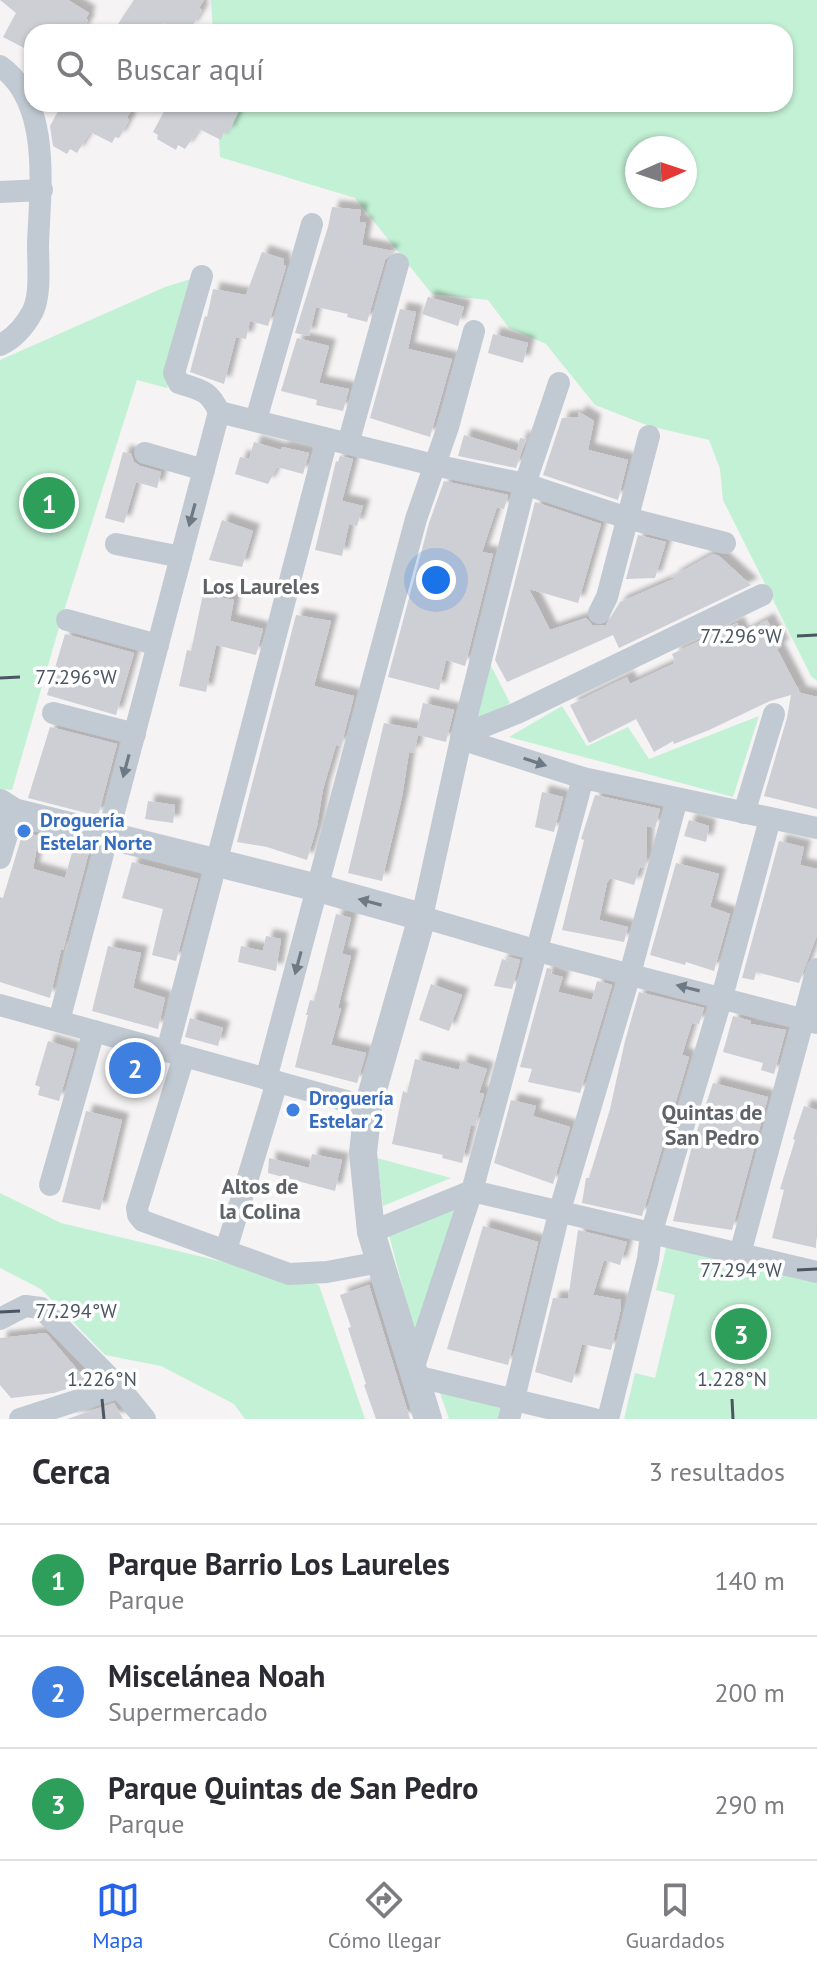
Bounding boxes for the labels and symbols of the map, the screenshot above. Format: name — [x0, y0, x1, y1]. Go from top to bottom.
north arrow — [625, 136, 697, 208]
pin: 1 — [23, 473, 75, 533]
one-way arrow — [186, 502, 198, 527]
your location — [416, 560, 456, 600]
district label: Los Laureles — [202, 572, 320, 600]
text: 77.296°W — [700, 623, 782, 649]
text: 77.296°W — [35, 664, 117, 690]
one-way arrow — [120, 754, 132, 779]
one-way arrow — [524, 757, 548, 769]
place label: Droguería Estelar Norte — [40, 807, 152, 856]
marker: Droguería Estelar Norte — [15, 822, 33, 840]
one-way arrow — [357, 896, 382, 908]
one-way arrow — [291, 951, 303, 976]
one-way arrow — [675, 982, 700, 994]
pin: 2 — [109, 1038, 161, 1098]
place label: Droguería Estelar 2 — [309, 1085, 394, 1134]
district label: Quintas de San Pedro — [662, 1098, 762, 1151]
marker: Droguería Estelar 2 — [284, 1101, 302, 1119]
district label: Altos de la Colina — [219, 1172, 301, 1225]
text: 77.294°W — [700, 1257, 782, 1283]
text: 77.294°W — [35, 1298, 117, 1324]
pin: 3 — [715, 1304, 767, 1364]
text: 1.226°N — [67, 1366, 137, 1392]
text: 1.228°N — [697, 1366, 767, 1392]

